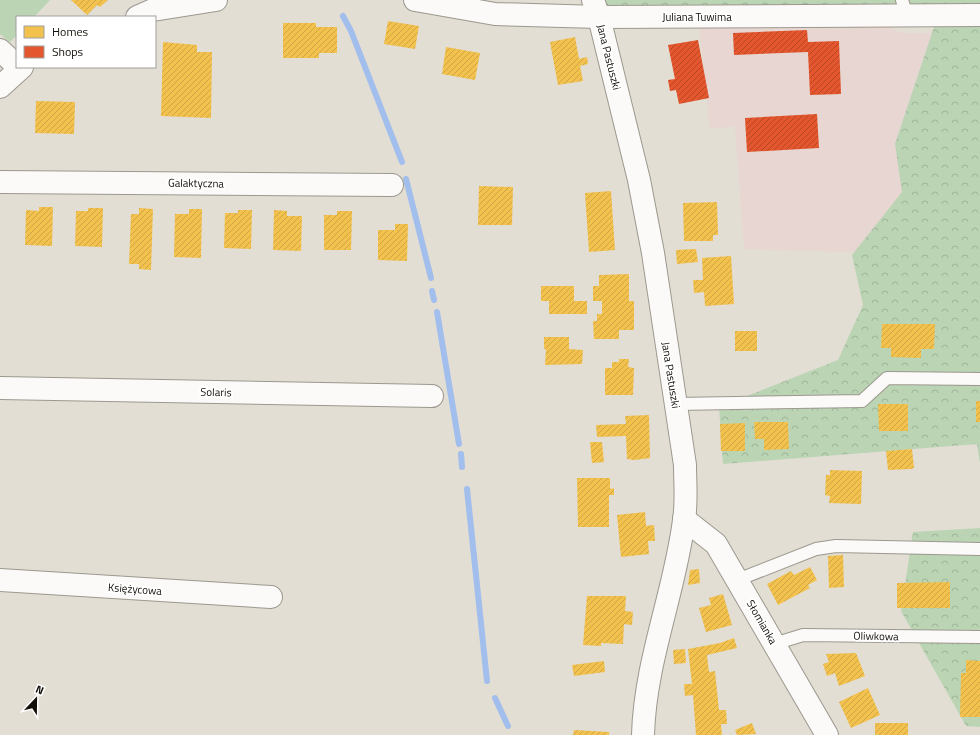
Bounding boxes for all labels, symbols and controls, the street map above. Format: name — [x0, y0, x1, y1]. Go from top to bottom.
street label: Juliana Tuwima — [662, 9, 732, 25]
legend — [16, 16, 156, 68]
text: Homes — [52, 22, 88, 41]
street label: Jana Pastuszki — [593, 22, 625, 92]
text: Shops — [52, 42, 84, 61]
street label: Galaktyczna — [168, 175, 225, 191]
street label: Jana Pastuszki — [658, 341, 684, 409]
street label: Solaris — [200, 384, 232, 400]
street label: Księżycowa — [108, 579, 163, 599]
street label: Słomianka — [743, 597, 781, 648]
street label: Oliwkowa — [853, 628, 899, 644]
north arrow — [16, 679, 56, 719]
text: N — [33, 681, 46, 699]

